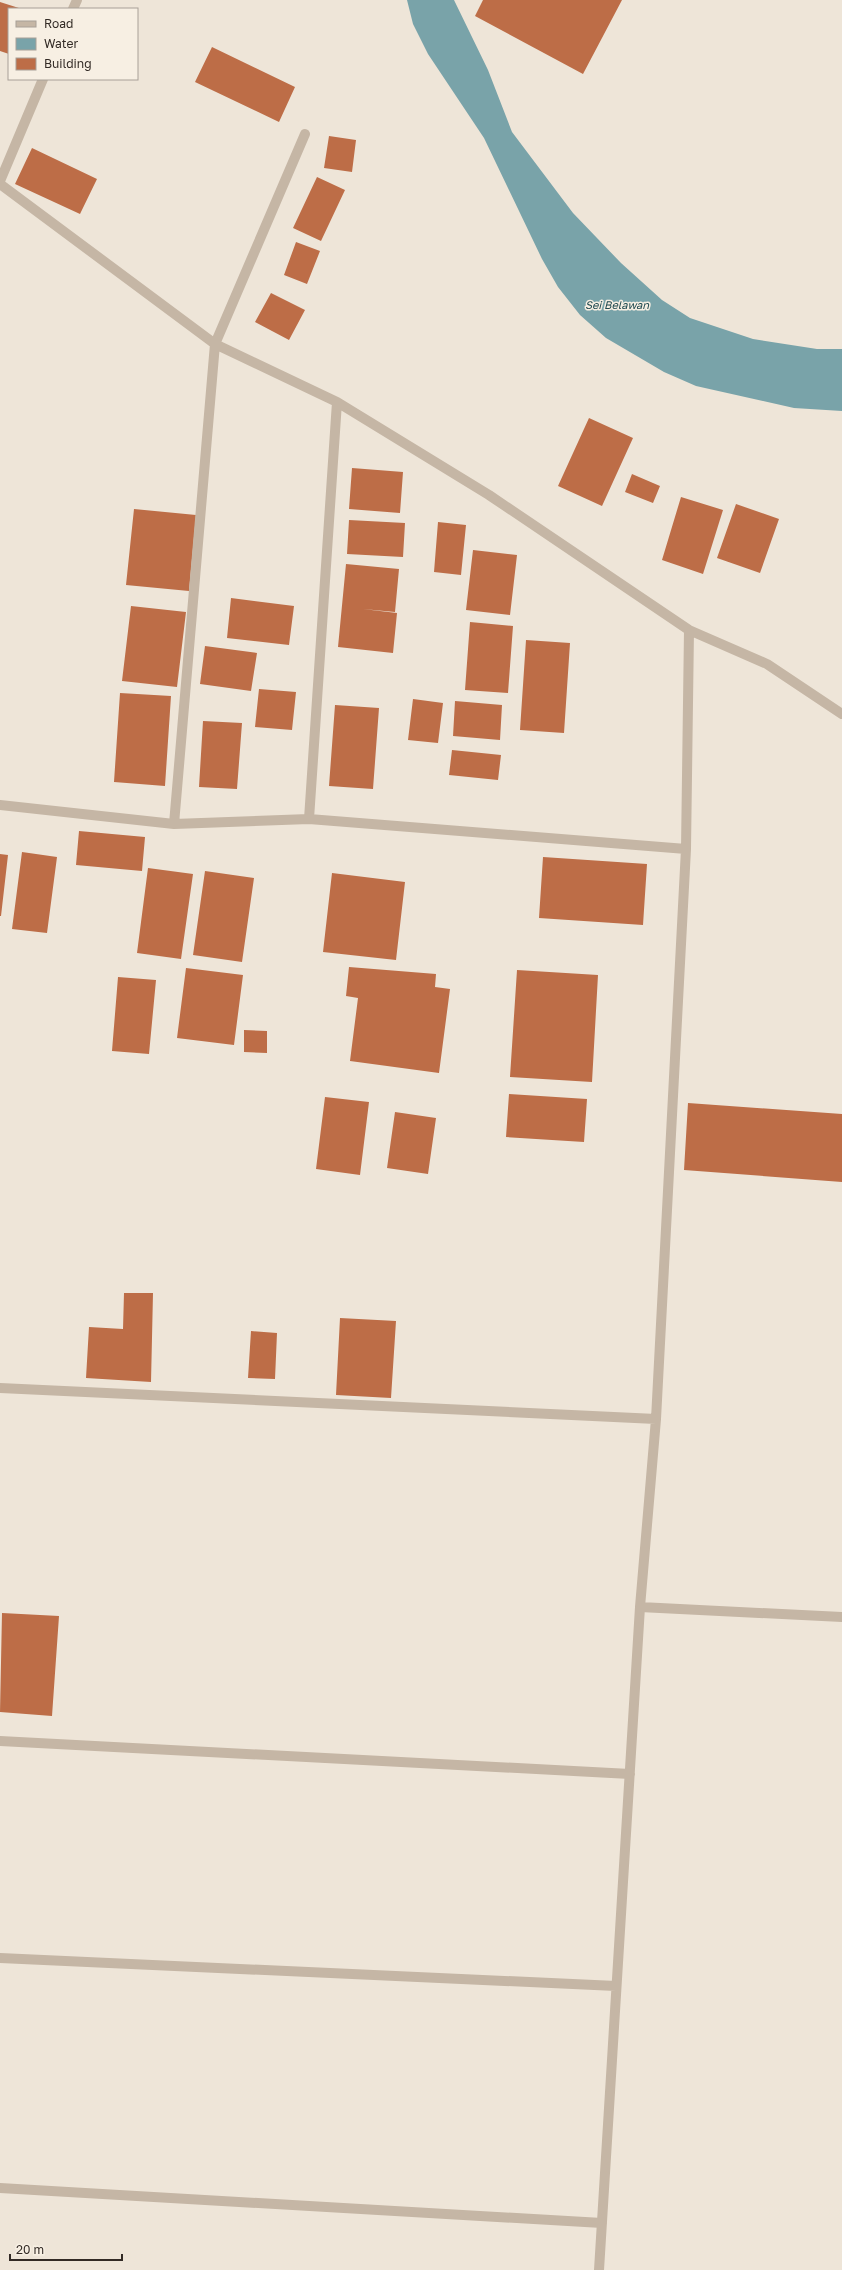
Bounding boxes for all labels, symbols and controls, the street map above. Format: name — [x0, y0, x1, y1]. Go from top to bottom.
legend — [8, 8, 138, 80]
text: Road — [44, 16, 73, 31]
text: Water — [44, 36, 78, 51]
text: Building — [44, 56, 92, 71]
water label: Sei Belawan — [585, 298, 650, 311]
scale bar — [10, 2236, 122, 2262]
text: 20 m — [16, 2242, 44, 2257]

